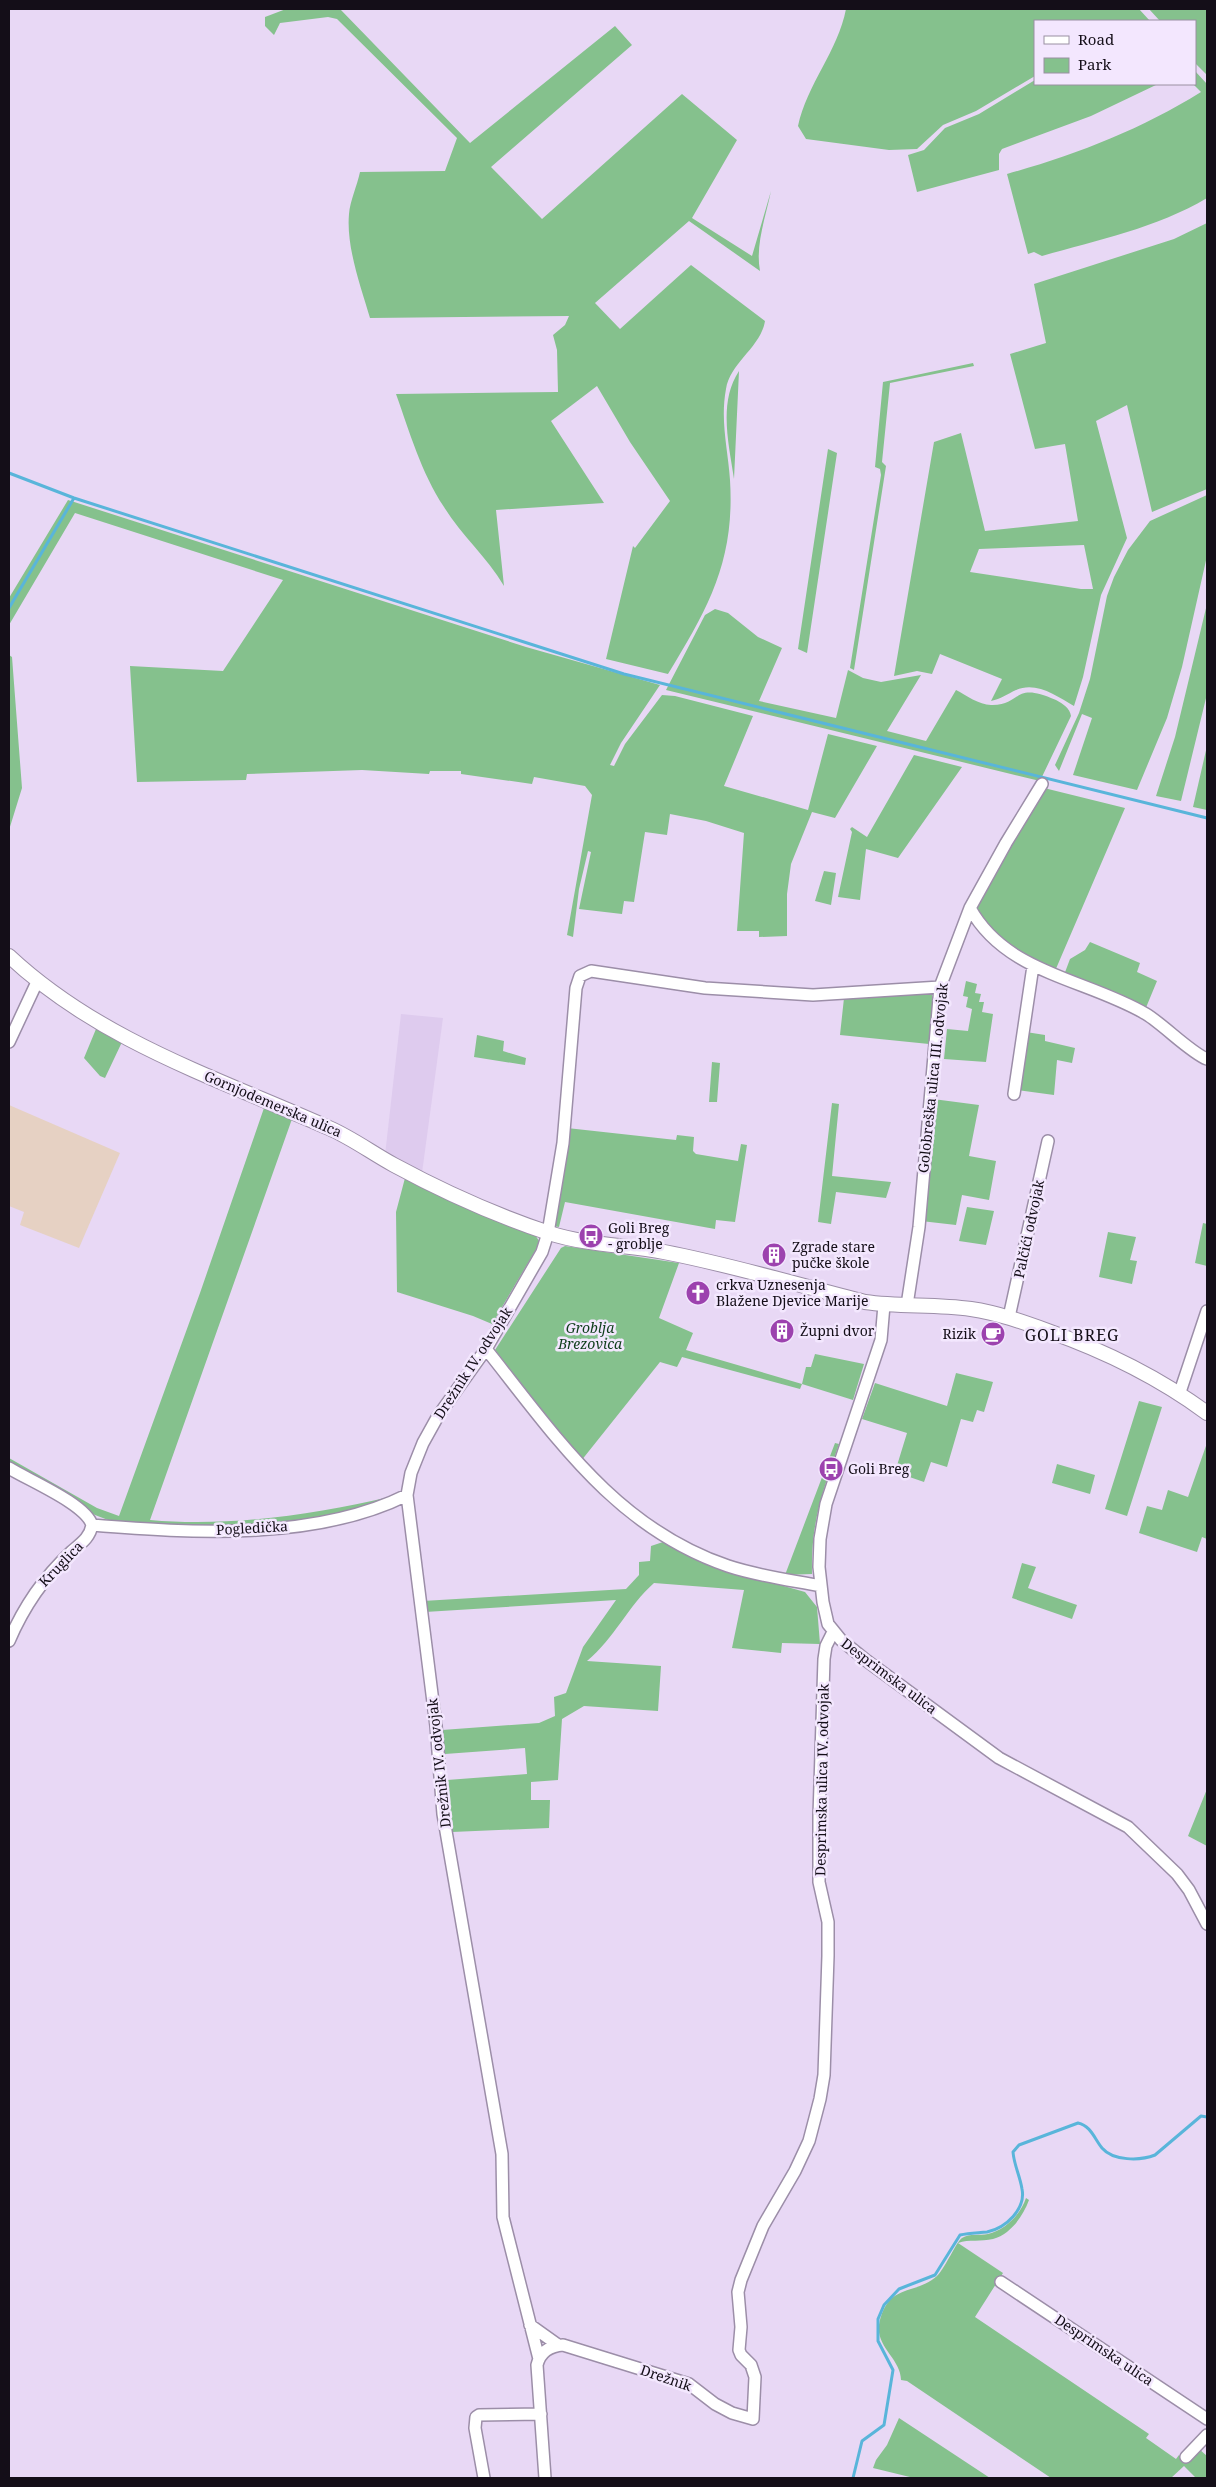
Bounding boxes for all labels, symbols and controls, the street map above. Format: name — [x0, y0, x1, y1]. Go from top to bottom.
legend — [1034, 20, 1196, 85]
text: Road — [1078, 29, 1114, 49]
text: Park — [1078, 54, 1112, 74]
street label: Golobreška ulica III. odvojak — [913, 981, 952, 1174]
street label: Gornjodemerska ulica — [201, 1066, 345, 1141]
street label: Palčići odvojak — [1009, 1177, 1048, 1280]
place label: Goli Breg - groblje — [608, 1218, 670, 1253]
bus stop icon: Goli Breg - groblje — [578, 1223, 604, 1249]
place label: Zgrade stare pučke škole — [792, 1237, 875, 1272]
building icon: Zgrade stare pučke škole — [761, 1242, 787, 1268]
place label: crkva Uznesenja Blažene Djevice Marije — [716, 1275, 868, 1310]
church icon: crkva Uznesenja Blažene Djevice Marije — [685, 1280, 711, 1306]
street label: Drežnik IV. odvojak — [429, 1302, 516, 1422]
park label: Groblja Brezovica — [557, 1318, 623, 1353]
building icon: Župni dvor — [769, 1318, 795, 1344]
place label: Župni dvor — [800, 1321, 875, 1340]
cafe icon: Rizik — [980, 1321, 1006, 1347]
place label: Rizik — [943, 1324, 977, 1343]
district label: GOLI BREG — [1025, 1324, 1119, 1346]
bus stop icon: Goli Breg — [818, 1456, 844, 1482]
place label: Goli Breg — [848, 1459, 910, 1478]
street label: Pogledička — [216, 1516, 289, 1539]
street label: Kruglica — [34, 1537, 87, 1591]
street label: Desprimska ulica — [838, 1633, 941, 1718]
street label: Desprimska ulica IV. odvojak — [810, 1683, 833, 1876]
street label: Drežnik IV. odvojak — [422, 1697, 455, 1829]
street label: Desprimska ulica — [1051, 2309, 1158, 2390]
street label: Drežnik — [638, 2360, 695, 2395]

